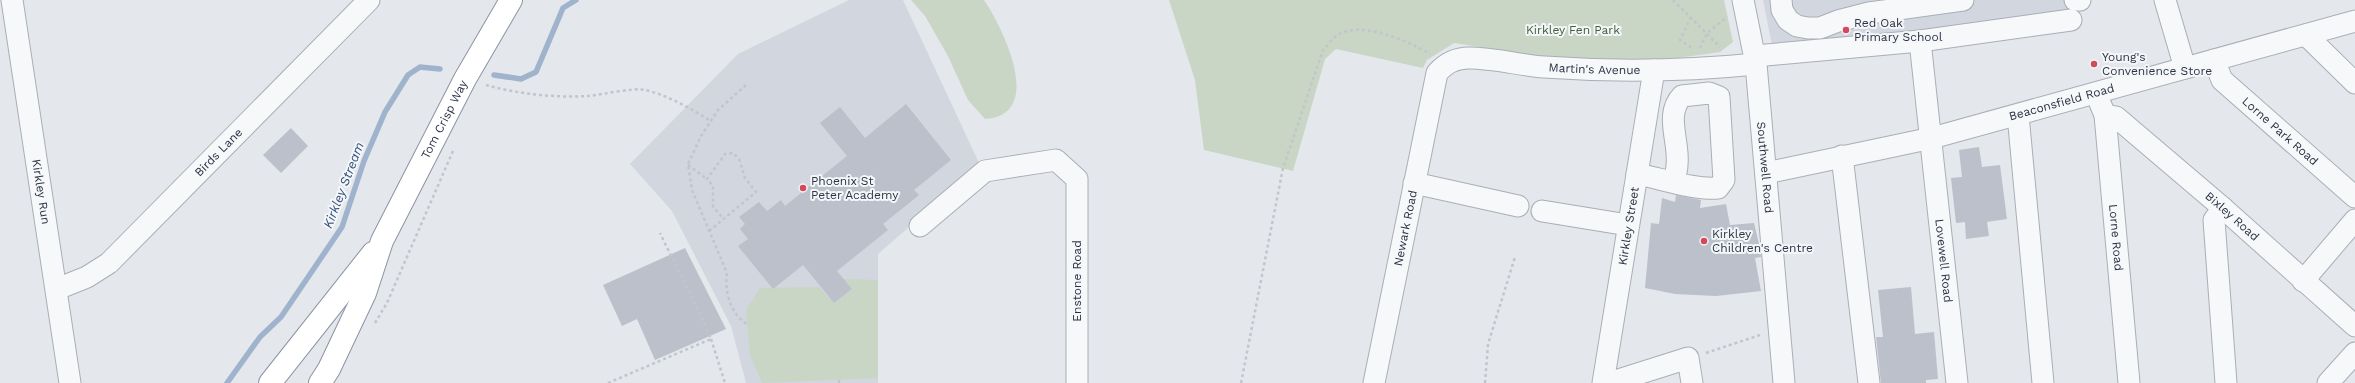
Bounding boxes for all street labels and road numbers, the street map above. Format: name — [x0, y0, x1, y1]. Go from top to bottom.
street label: Martin's Avenue — [1548, 60, 1641, 77]
street label: Tom Crisp Way — [418, 77, 471, 161]
street label: Beaconsfield Road — [2007, 81, 2116, 123]
street label: Lorne Park Road — [2239, 94, 2321, 168]
street label: Southwell Road — [1754, 121, 1776, 214]
street label: Birds Lane — [192, 125, 245, 179]
street label: Kirkley Run — [29, 158, 53, 225]
street label: Kirkley Street — [1615, 186, 1642, 266]
street label: Newark Road — [1391, 189, 1420, 267]
street label: Bixley Road — [2202, 189, 2262, 244]
street label: Lorne Road — [2106, 204, 2126, 271]
street label: Lovewell Road — [1932, 218, 1955, 303]
street label: Enstone Road — [1070, 240, 1084, 322]

